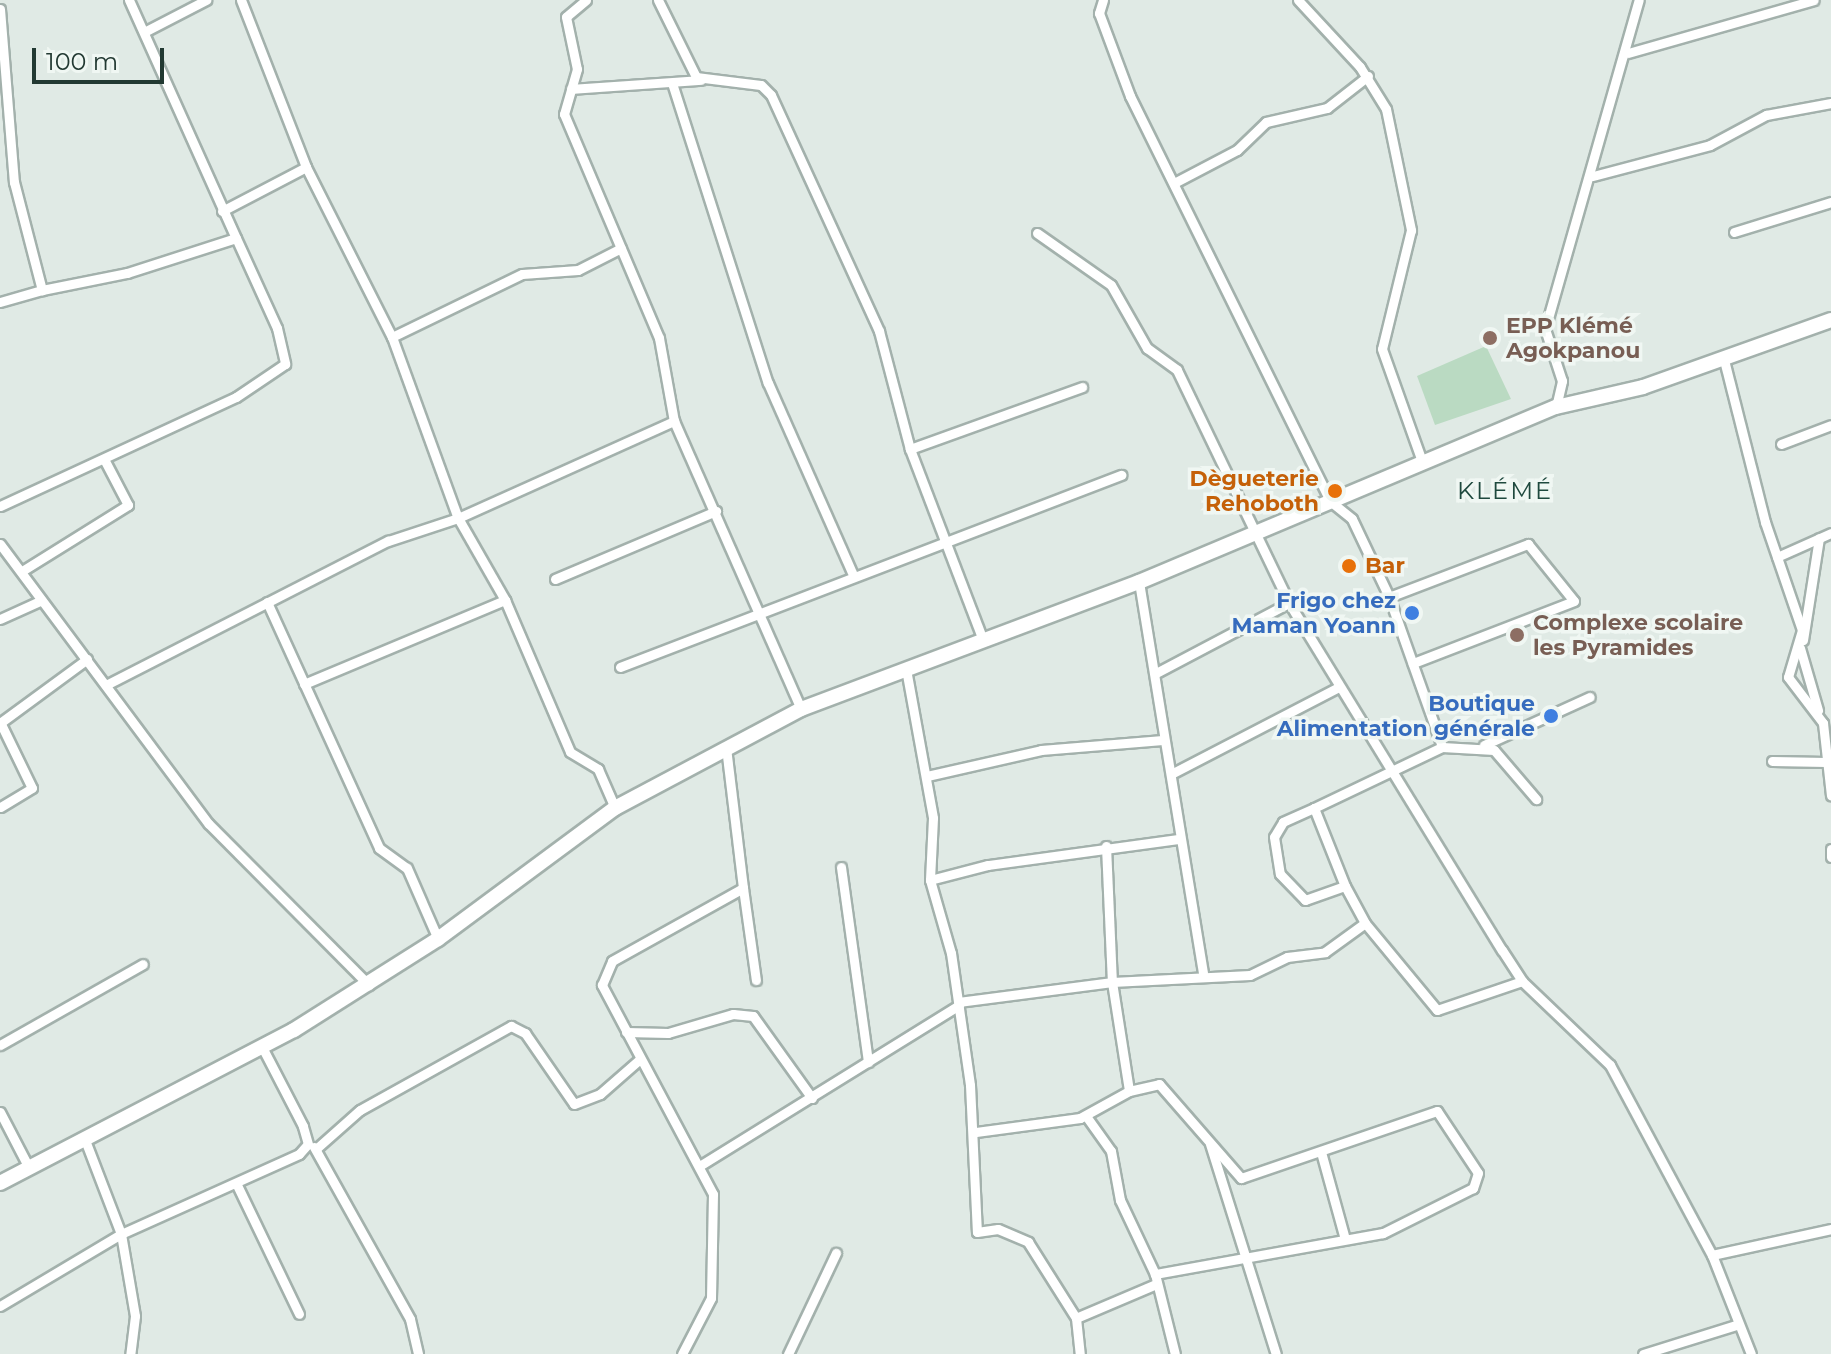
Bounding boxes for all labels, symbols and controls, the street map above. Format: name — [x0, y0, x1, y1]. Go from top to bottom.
scale bar — [36, 32, 168, 82]
text: 100 m — [46, 47, 118, 76]
place label: EPP Klémé Agokpanou — [1506, 312, 1640, 364]
marker: EPP Klémé Agokpanou — [1481, 329, 1499, 347]
place label: Dègueterie Rehoboth — [1190, 465, 1319, 516]
district label: KLÉMÉ — [1457, 477, 1553, 505]
marker: Dègueterie Rehoboth — [1326, 482, 1344, 500]
place label: Bar — [1365, 553, 1405, 579]
marker: Bar — [1340, 557, 1358, 575]
place label: Frigo chez Maman Yoann — [1232, 587, 1396, 638]
marker: Frigo chez Maman Yoann — [1403, 604, 1421, 622]
place label: Complexe scolaire les Pyramides — [1533, 609, 1743, 660]
marker: Complexe scolaire les Pyramides — [1508, 626, 1526, 644]
place label: Boutique Alimentation générale — [1277, 690, 1535, 742]
marker: Boutique Alimentation générale — [1542, 707, 1560, 725]

